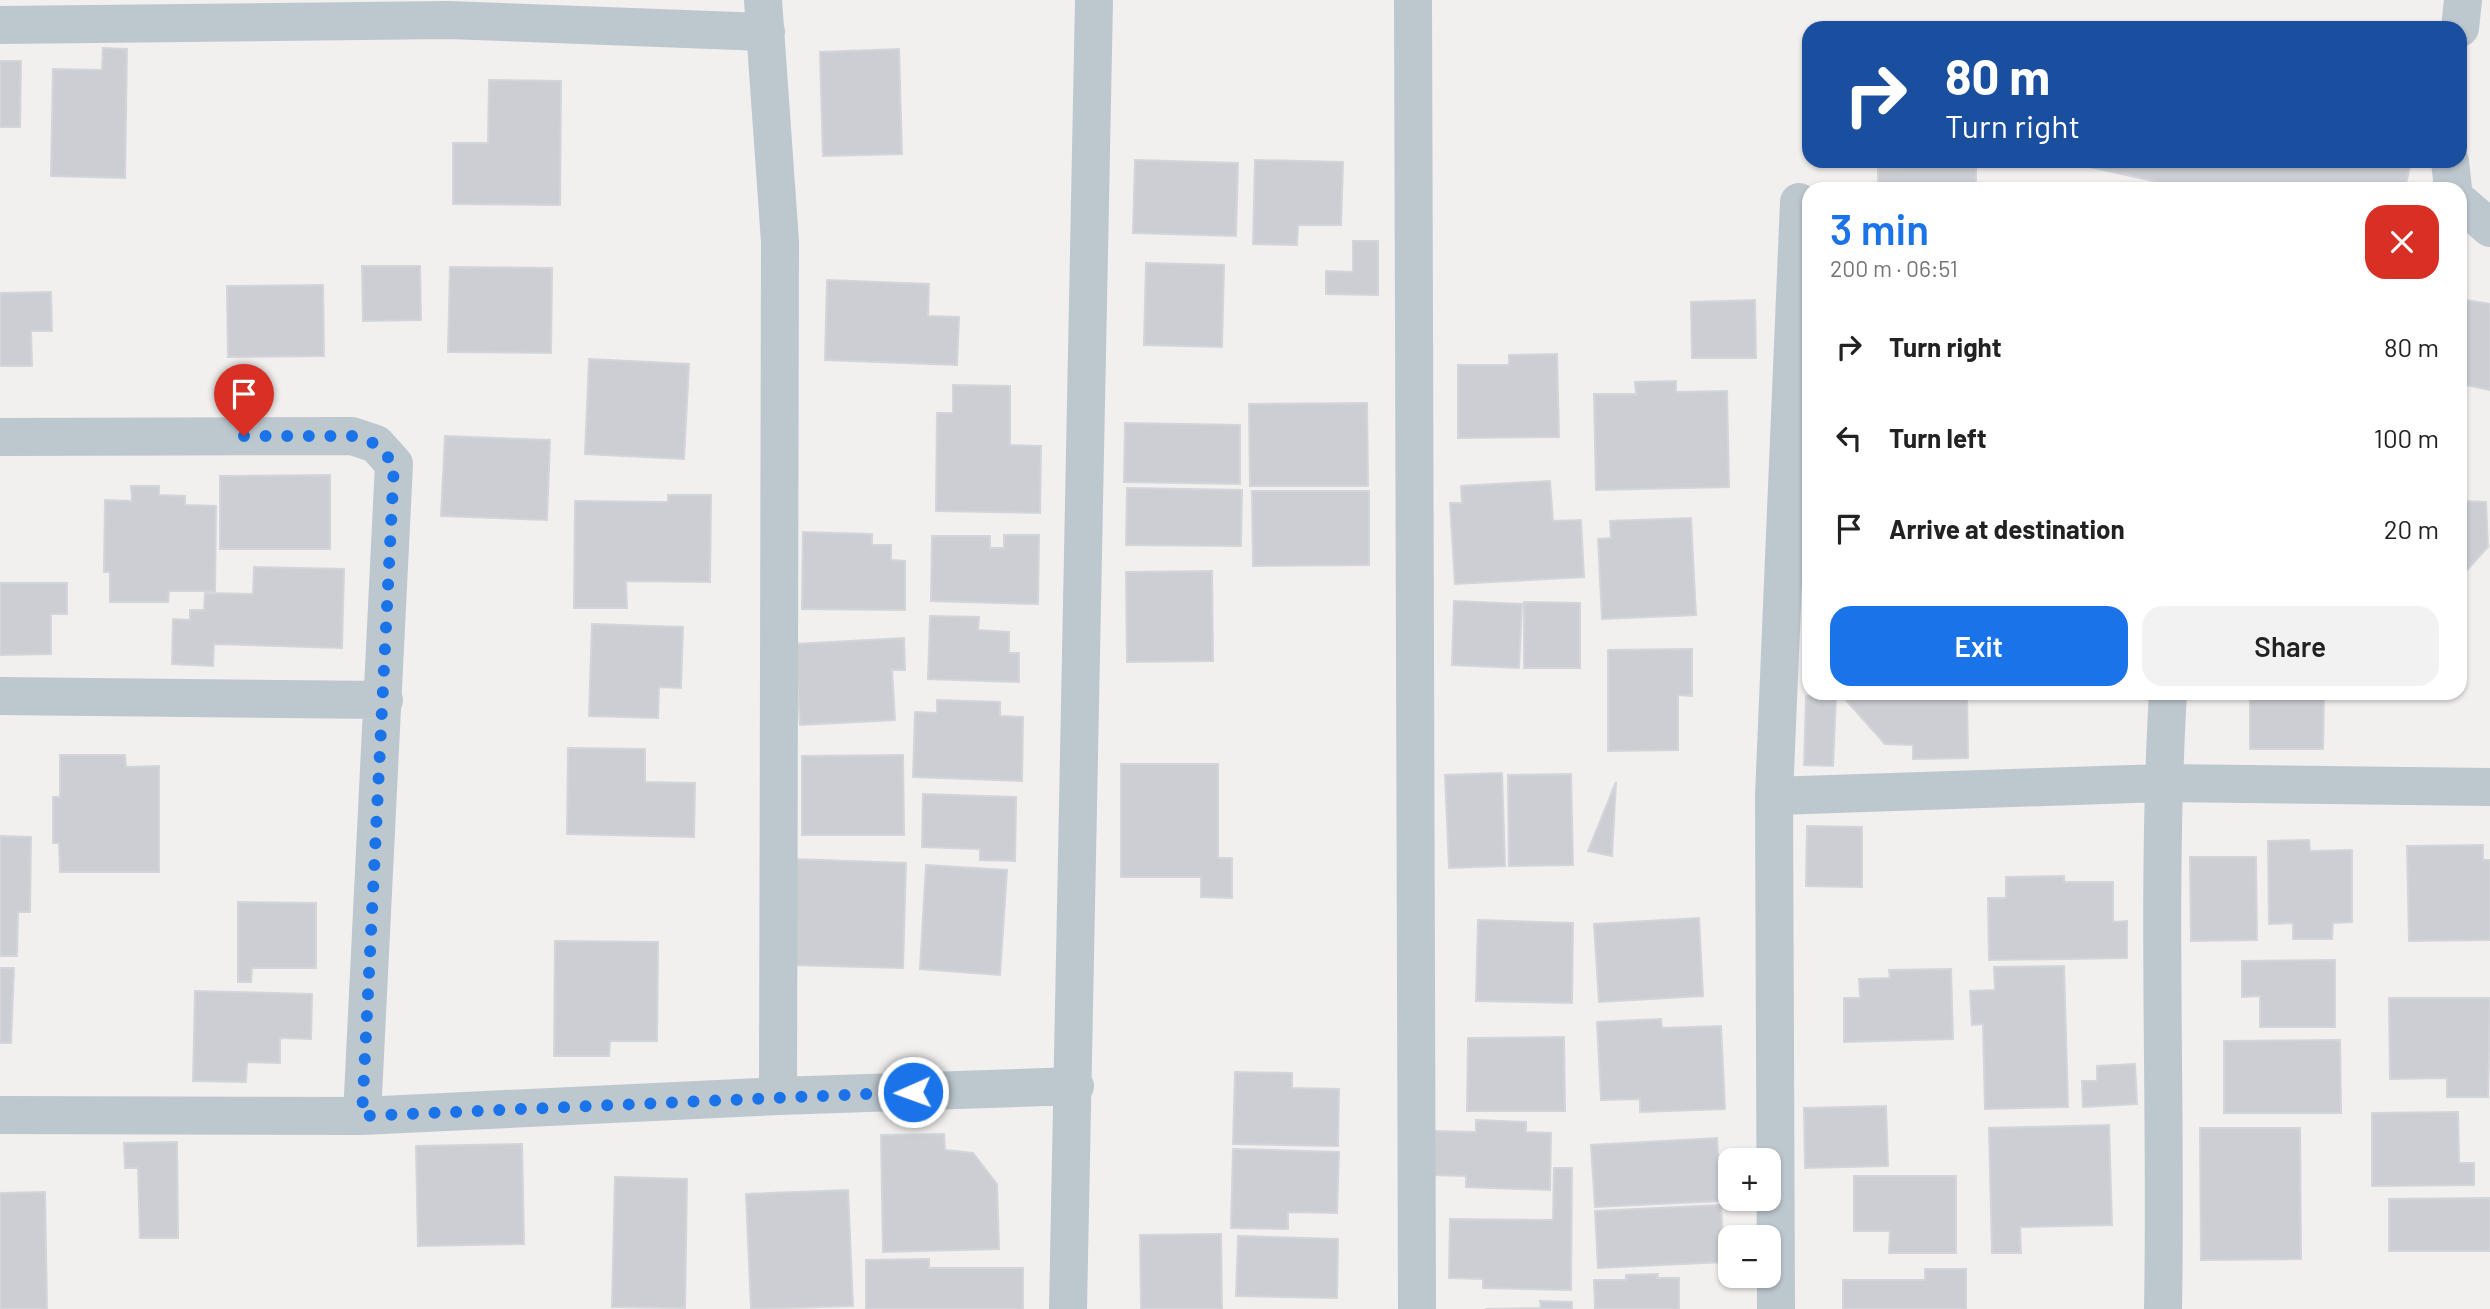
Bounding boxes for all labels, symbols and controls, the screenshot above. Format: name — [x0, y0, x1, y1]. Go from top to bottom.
text: 80 m — [1945, 46, 2050, 105]
icon: right — [1830, 49, 1921, 140]
text: Turn right — [1945, 106, 2080, 144]
text: 3 min — [1830, 203, 1929, 253]
button: close — [2365, 205, 2439, 279]
text: 200 m · 06:51 — [1830, 254, 1958, 282]
icon: right — [1830, 328, 1868, 366]
text: Turn right — [1889, 331, 2002, 362]
text: 80 m — [2384, 331, 2439, 362]
pin — [214, 364, 274, 436]
icon: arrive — [225, 375, 263, 413]
icon: left — [1830, 419, 1868, 457]
text: Turn left — [1889, 422, 1987, 453]
text: 100 m — [2374, 422, 2439, 453]
icon: arrive — [1830, 510, 1868, 548]
text: Arrive at destination — [1889, 513, 2125, 544]
text: 20 m — [2384, 513, 2439, 544]
button: Exit — [1830, 606, 2128, 686]
button: Share — [2142, 606, 2439, 686]
position arrow — [876, 1055, 950, 1129]
map controls — [1718, 1148, 1781, 1288]
button: + — [1718, 1148, 1781, 1211]
button: − — [1718, 1225, 1781, 1288]

